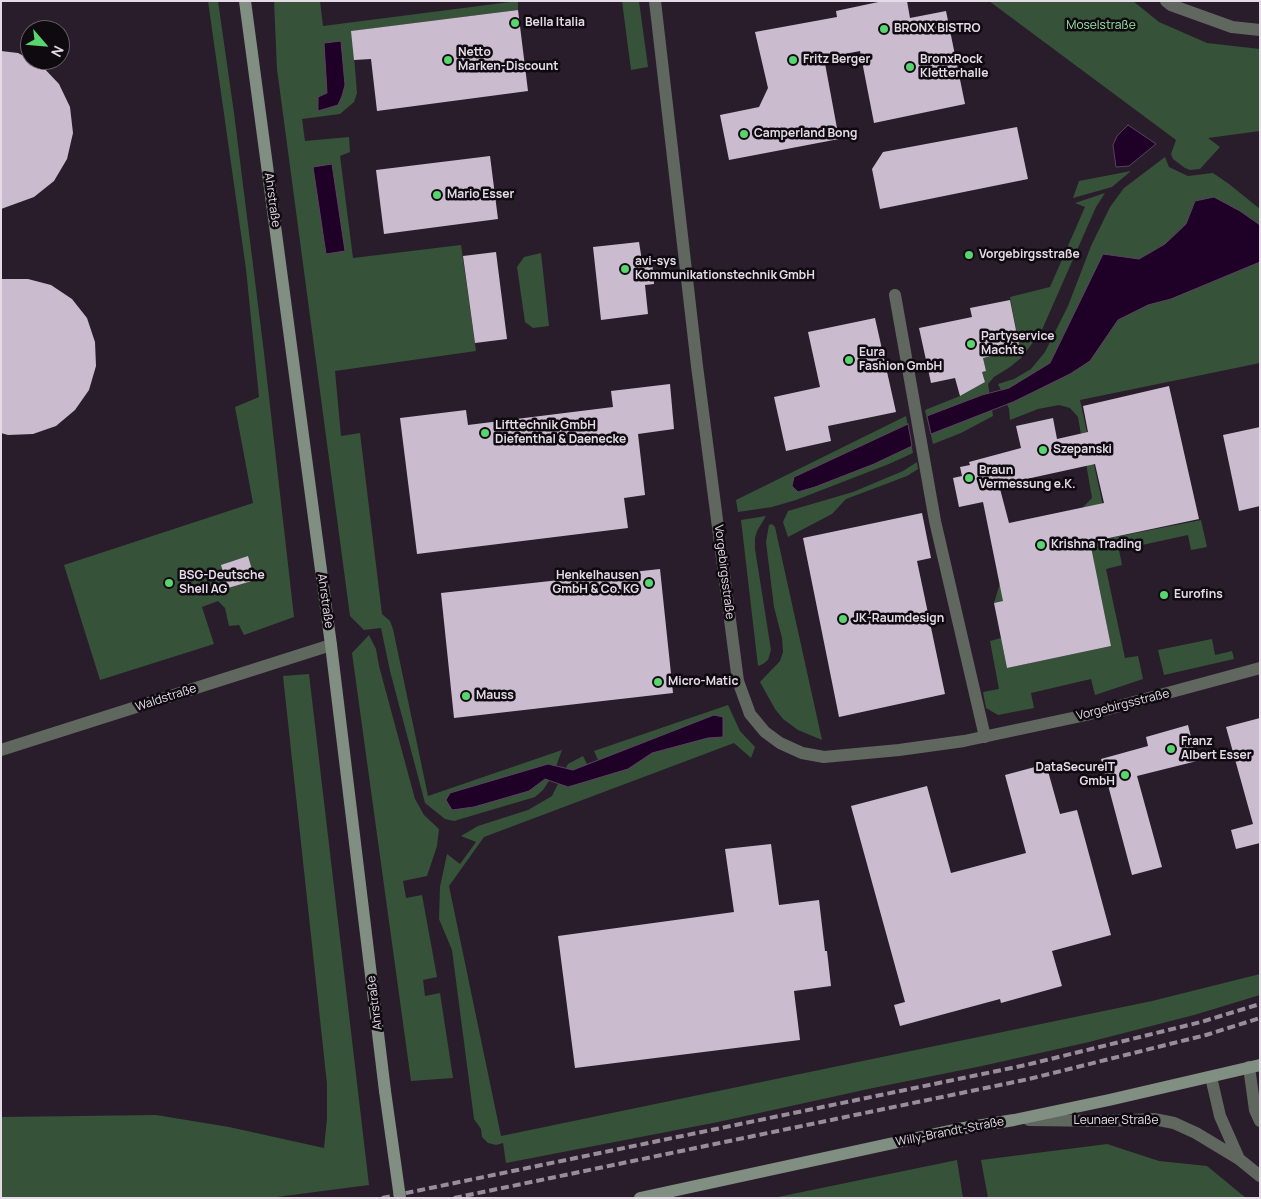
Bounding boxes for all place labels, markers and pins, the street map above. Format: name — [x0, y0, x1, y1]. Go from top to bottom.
place label: Bella Italia — [525, 16, 585, 30]
marker: Bella Italia — [509, 17, 521, 29]
place label: BRONX BISTRO — [894, 22, 980, 36]
marker: BRONX BISTRO — [878, 23, 890, 35]
place label: Netto Marken-Discount — [458, 46, 559, 74]
place label: Fritz Berger — [803, 53, 870, 67]
place label: BronxRock Kletterhalle — [920, 53, 988, 81]
marker: Netto Marken-Discount — [442, 54, 454, 66]
marker: Fritz Berger — [787, 54, 799, 66]
marker: BronxRock Kletterhalle — [904, 61, 916, 73]
place label: Camperland Bong — [754, 127, 857, 141]
marker: Camperland Bong — [738, 128, 750, 140]
place label: Mario Esser — [447, 188, 514, 202]
marker: Mario Esser — [431, 189, 443, 201]
place label: Vorgebirgsstraße — [979, 248, 1080, 262]
marker: Vorgebirgsstraße — [963, 249, 975, 261]
place label: avi-sys Kommunikationstechnik GmbH — [635, 255, 815, 283]
marker: avi-sys Kommunikationstechnik GmbH — [619, 263, 631, 275]
place label: Partyservice Machts — [981, 330, 1054, 358]
marker: Partyservice Machts — [965, 338, 977, 350]
place label: Eura Fashion GmbH — [859, 346, 942, 374]
marker: Eura Fashion GmbH — [843, 354, 855, 366]
place label: Lifttechnik GmbH Diefenthal & Daenecke — [495, 419, 626, 447]
marker: Lifttechnik GmbH Diefenthal & Daenecke — [479, 427, 491, 439]
place label: Szepanski — [1053, 443, 1112, 457]
marker: Szepanski — [1037, 444, 1049, 456]
place label: Braun Vermessung e.K. — [979, 464, 1076, 492]
marker: Braun Vermessung e.K. — [963, 472, 975, 484]
place label: Krishna Trading — [1051, 538, 1142, 552]
marker: Krishna Trading — [1035, 539, 1047, 551]
place label: BSG-Deutsche Shell AG — [179, 569, 265, 597]
place label: Henkelhausen GmbH & Co. KG — [552, 569, 639, 597]
marker: BSG-Deutsche Shell AG — [163, 577, 175, 589]
marker: Henkelhausen GmbH & Co. KG — [643, 577, 655, 589]
place label: Eurofins — [1174, 588, 1223, 602]
marker: Eurofins — [1158, 589, 1170, 601]
place label: JK-Raumdesign — [853, 612, 944, 626]
marker: JK-Raumdesign — [837, 613, 849, 625]
place label: Micro-Matic — [668, 675, 738, 689]
marker: Micro-Matic — [652, 676, 664, 688]
place label: Mauss — [476, 689, 514, 703]
marker: Mauss — [460, 690, 472, 702]
place label: Franz Albert Esser — [1181, 735, 1251, 763]
marker: Franz Albert Esser — [1165, 743, 1177, 755]
place label: DataSecureIT GmbH — [1036, 761, 1115, 789]
marker: DataSecureIT GmbH — [1119, 769, 1131, 781]

